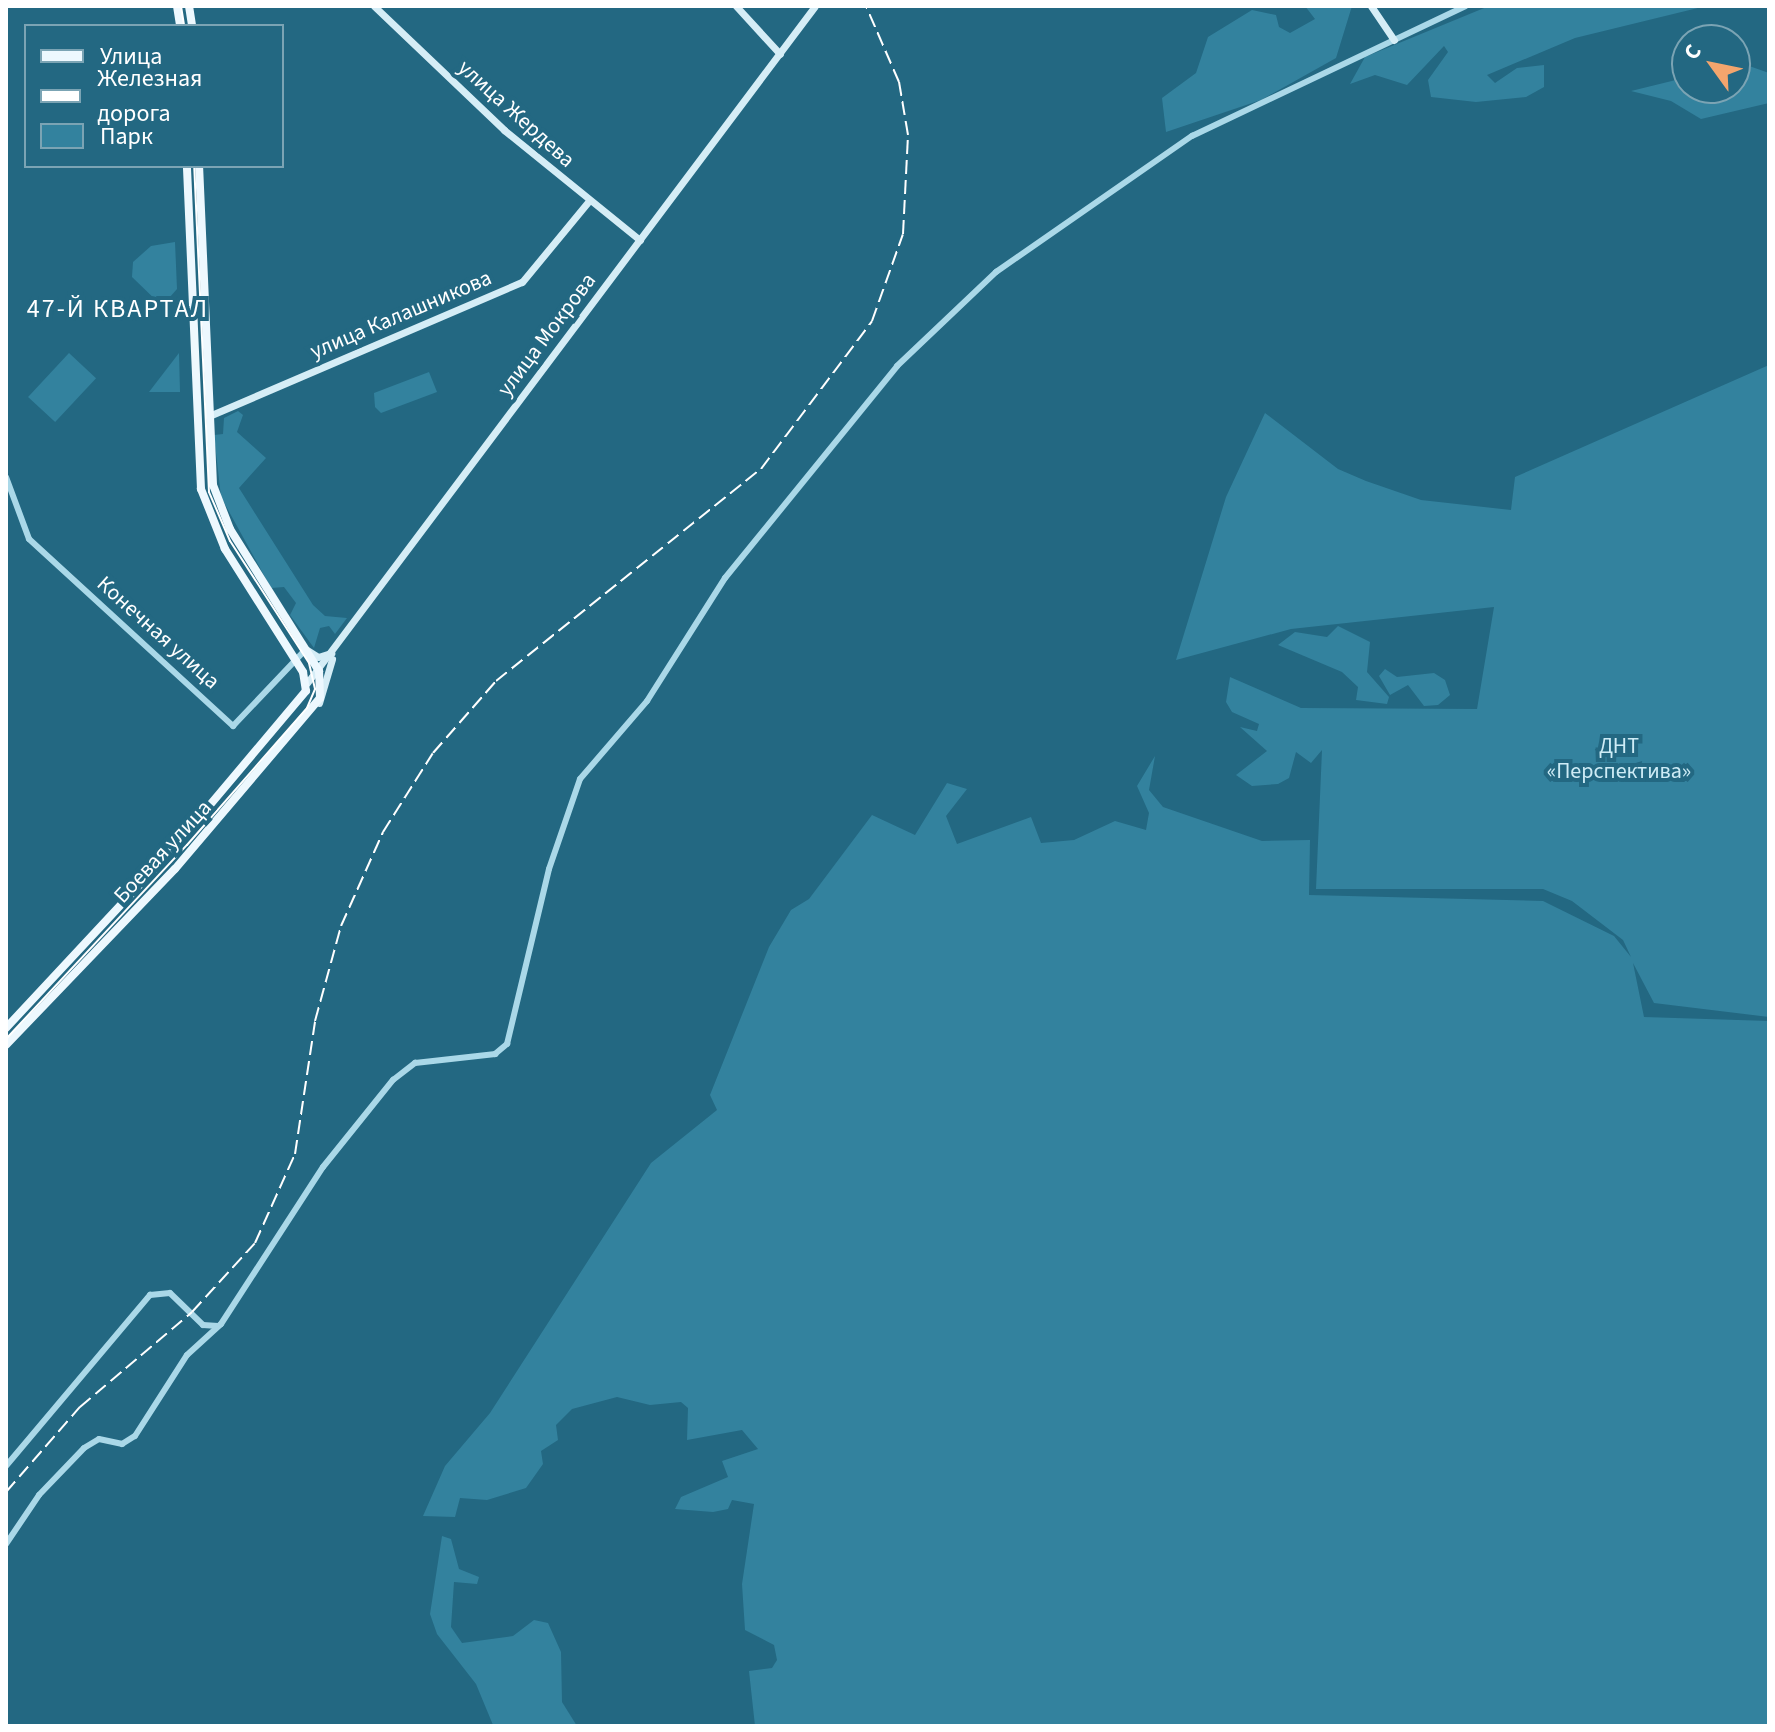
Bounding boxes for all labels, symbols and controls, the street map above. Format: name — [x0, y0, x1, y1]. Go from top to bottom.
legend — [24, 24, 284, 168]
north arrow — [1671, 24, 1751, 104]
text: С — [1676, 38, 1709, 66]
text: Улица — [100, 39, 162, 74]
street label: улица Жердева — [452, 55, 580, 173]
text: Железная дорога — [97, 61, 202, 131]
text: Парк — [100, 119, 153, 154]
street label: улица Калашникова — [306, 265, 496, 365]
street label: улица Мокрова — [492, 268, 602, 402]
district label: 47-Й КВАРТАЛ — [27, 293, 209, 325]
street label: Конечная улица — [91, 571, 225, 695]
park label: ДНТ «Перспектива» — [1547, 733, 1691, 784]
street label: Боевая улица — [109, 795, 217, 909]

